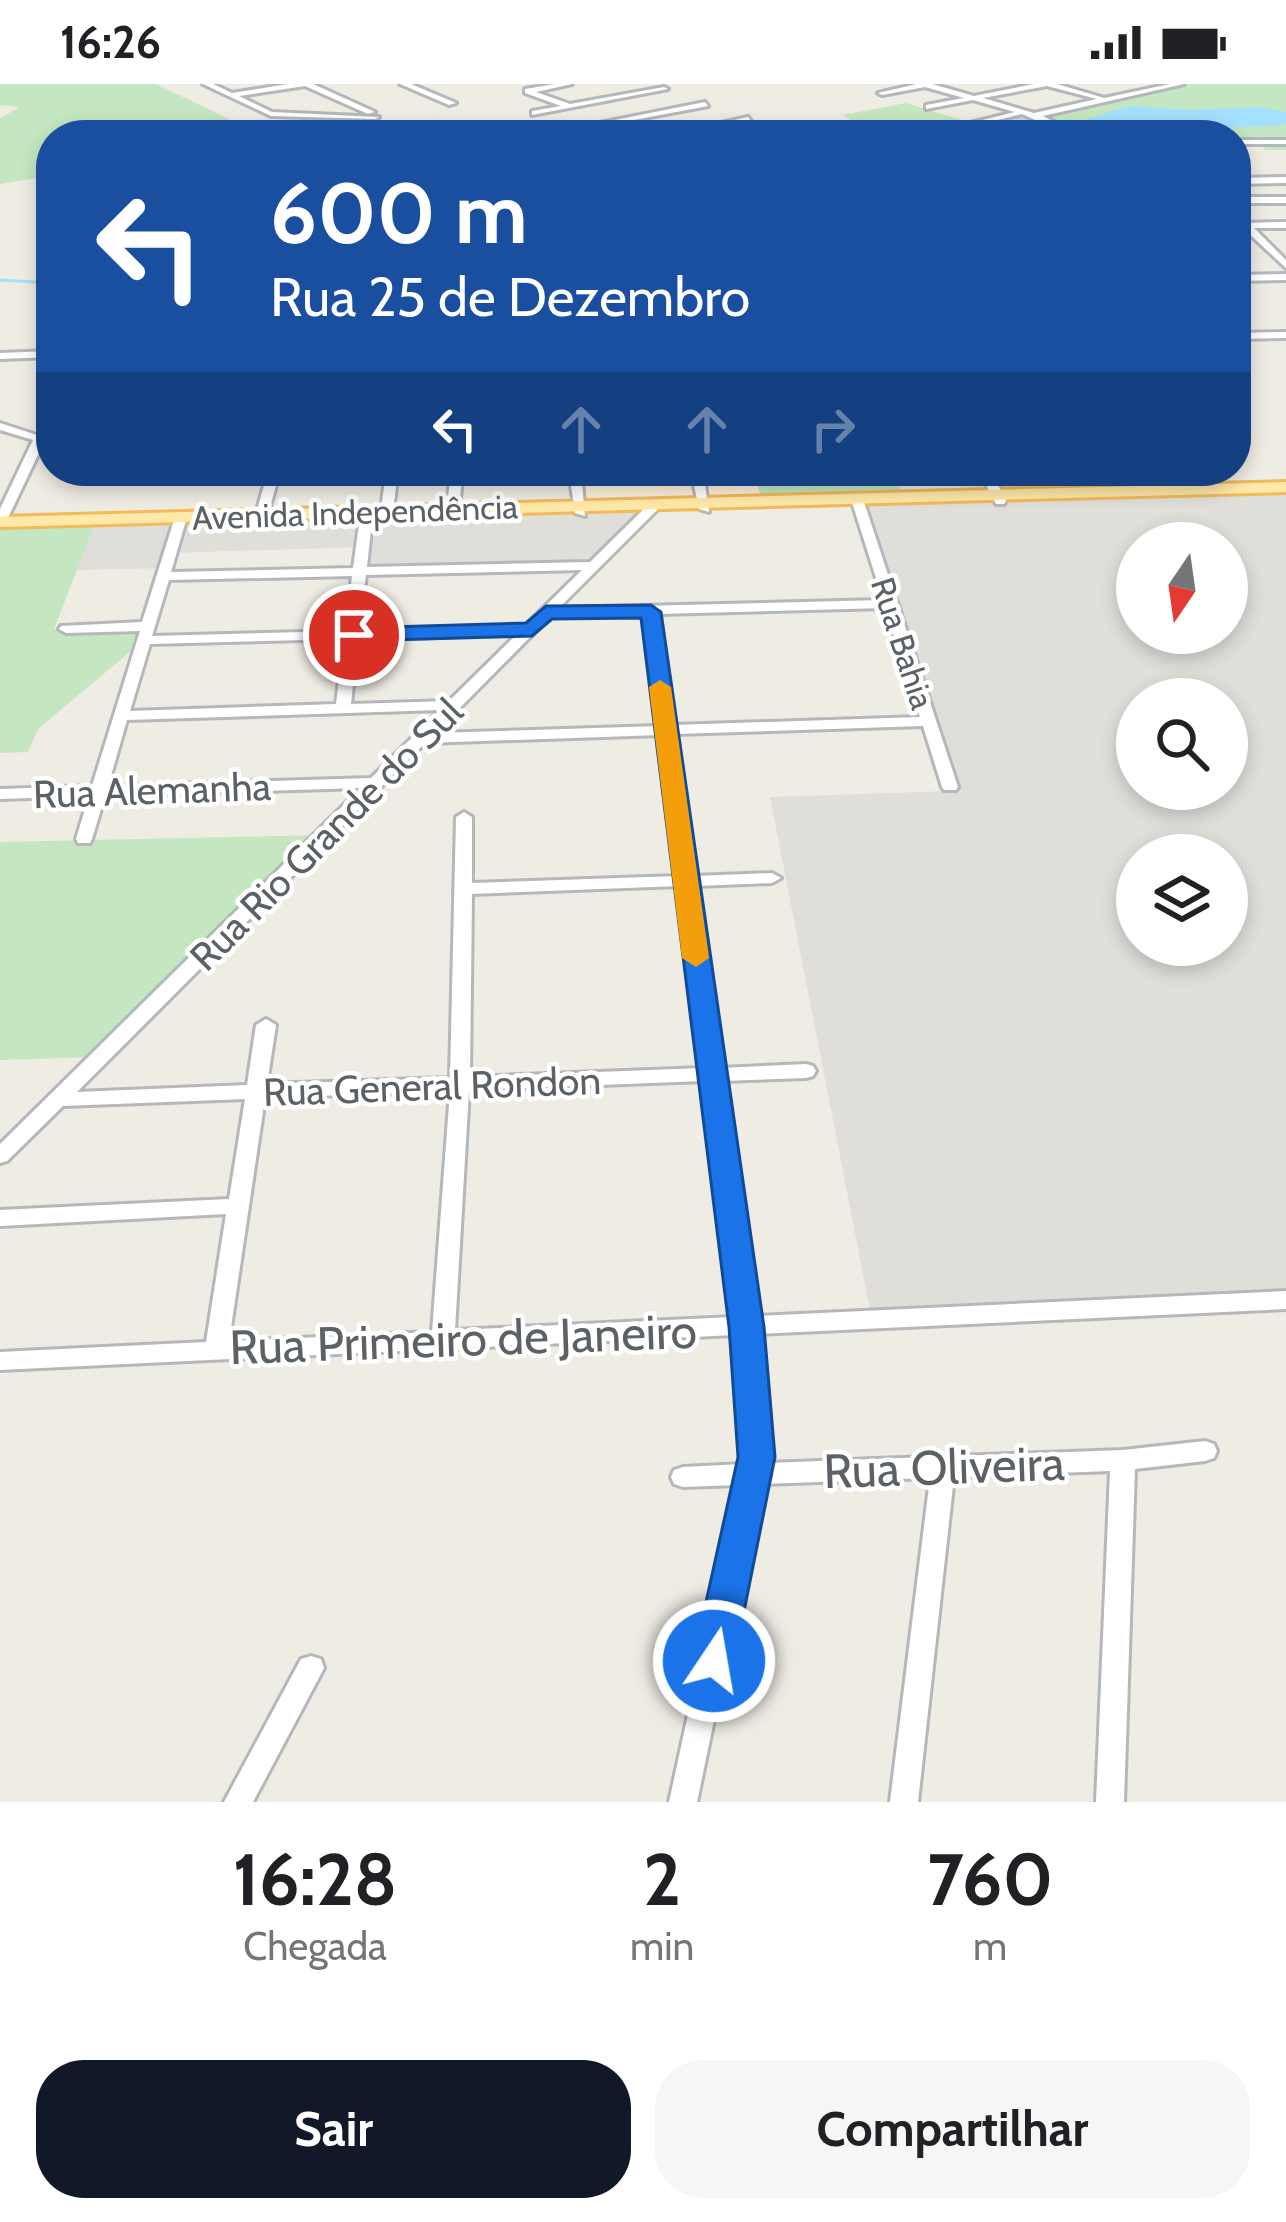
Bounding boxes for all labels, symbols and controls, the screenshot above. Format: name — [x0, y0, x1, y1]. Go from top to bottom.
text: 16:26 — [60, 15, 161, 69]
text: 600 m — [270, 162, 528, 264]
icon: left — [72, 168, 228, 324]
text: Rua 25 de Dezembro — [270, 264, 750, 330]
icon: left — [422, 396, 488, 462]
icon: ahead — [548, 396, 614, 462]
icon: ahead — [674, 396, 740, 462]
icon: right — [800, 396, 866, 462]
street label: Avenida Independência — [191, 486, 519, 538]
north arrow — [1116, 522, 1248, 654]
map controls — [1116, 522, 1248, 966]
street label: Rua Bahia — [863, 572, 943, 714]
pin — [303, 584, 405, 686]
icon: arrive — [321, 602, 387, 668]
button: search — [1116, 678, 1248, 810]
street label: Rua Rio Grande do Sul — [180, 688, 472, 980]
street label: Rua Alemanha — [32, 762, 272, 818]
button: layers — [1116, 834, 1248, 966]
street label: Rua General Rondon — [262, 1056, 602, 1116]
street label: Rua Primeiro de Janeiro — [228, 1302, 698, 1376]
street label: Rua Oliveira — [822, 1434, 1066, 1500]
position arrow — [651, 1598, 777, 1724]
text: 16:28 — [233, 1836, 397, 1923]
text: 2 — [643, 1836, 681, 1923]
text: 760 — [927, 1836, 1053, 1923]
text: Chegada — [243, 1922, 387, 1970]
text: min — [630, 1922, 694, 1970]
text: m — [973, 1922, 1007, 1970]
button: Sair — [36, 2060, 631, 2198]
button: Compartilhar — [655, 2060, 1250, 2198]

